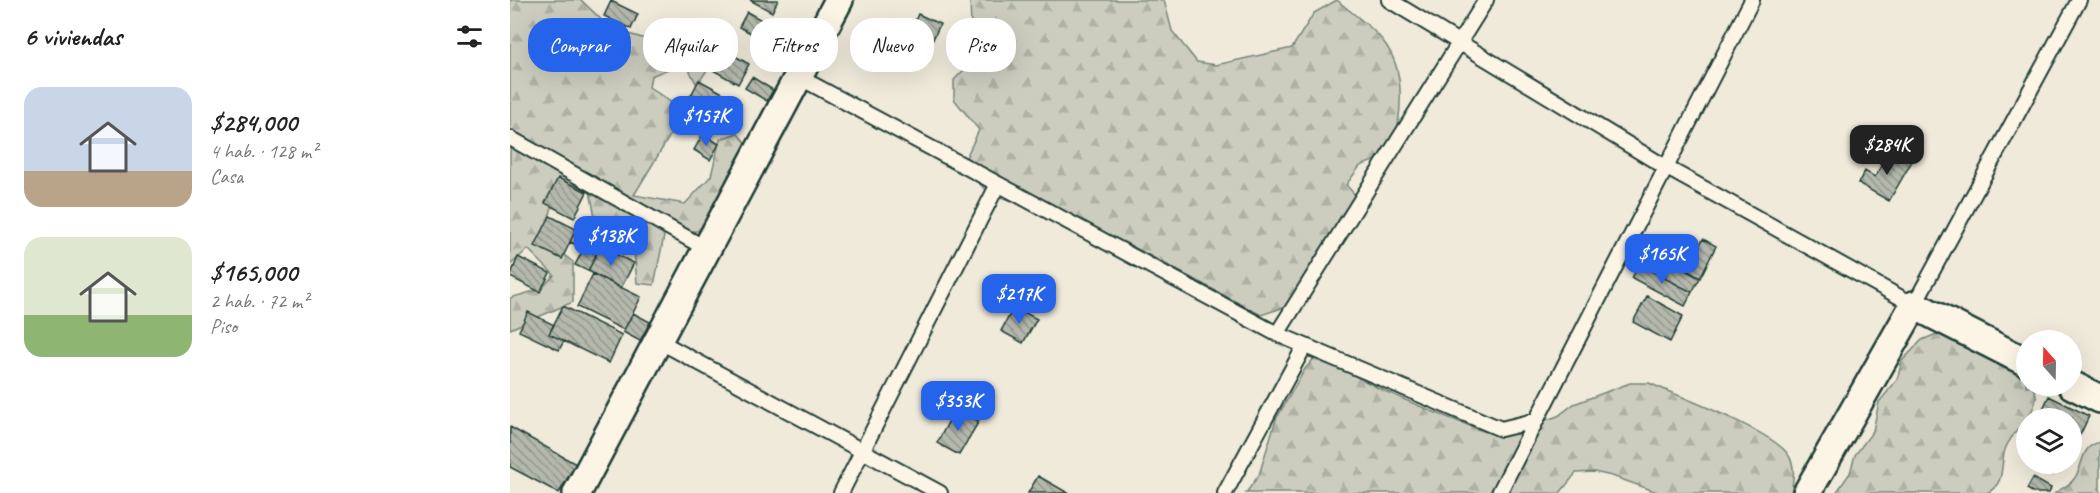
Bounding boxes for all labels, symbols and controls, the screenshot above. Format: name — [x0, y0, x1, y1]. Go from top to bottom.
chip: Comprar — [528, 18, 631, 72]
chip: Alquilar — [643, 18, 738, 72]
chip: Filtros — [750, 18, 838, 72]
chip: Nuevo — [850, 18, 934, 72]
chip: Piso — [946, 18, 1016, 72]
text: 6 viviendas — [24, 20, 122, 53]
icon: filters — [453, 20, 486, 53]
pin: $157K — [664, 96, 748, 147]
text: $157K — [683, 103, 729, 128]
text: $284,000 — [210, 106, 297, 139]
icon: home — [72, 111, 144, 183]
pin: $284K — [1845, 125, 1929, 176]
text: $284K — [1864, 132, 1910, 157]
text: 4 hab. · 128 m² — [210, 139, 317, 164]
text: Casa — [210, 164, 243, 189]
pin: $138K — [569, 216, 653, 267]
text: $138K — [588, 223, 634, 248]
pin: $165K — [1620, 234, 1704, 285]
text: $165K — [1639, 241, 1685, 266]
text: $165,000 — [210, 256, 297, 289]
icon: home — [72, 261, 144, 333]
pin: $217K — [977, 274, 1061, 325]
text: $217K — [996, 281, 1042, 306]
text: 2 hab. · 72 m² — [210, 289, 308, 314]
text: Piso — [210, 314, 237, 339]
north arrow — [2016, 330, 2082, 396]
map controls — [2016, 330, 2082, 474]
pin: $353K — [916, 381, 1000, 432]
text: $353K — [935, 388, 981, 413]
button: layers — [2016, 408, 2082, 474]

